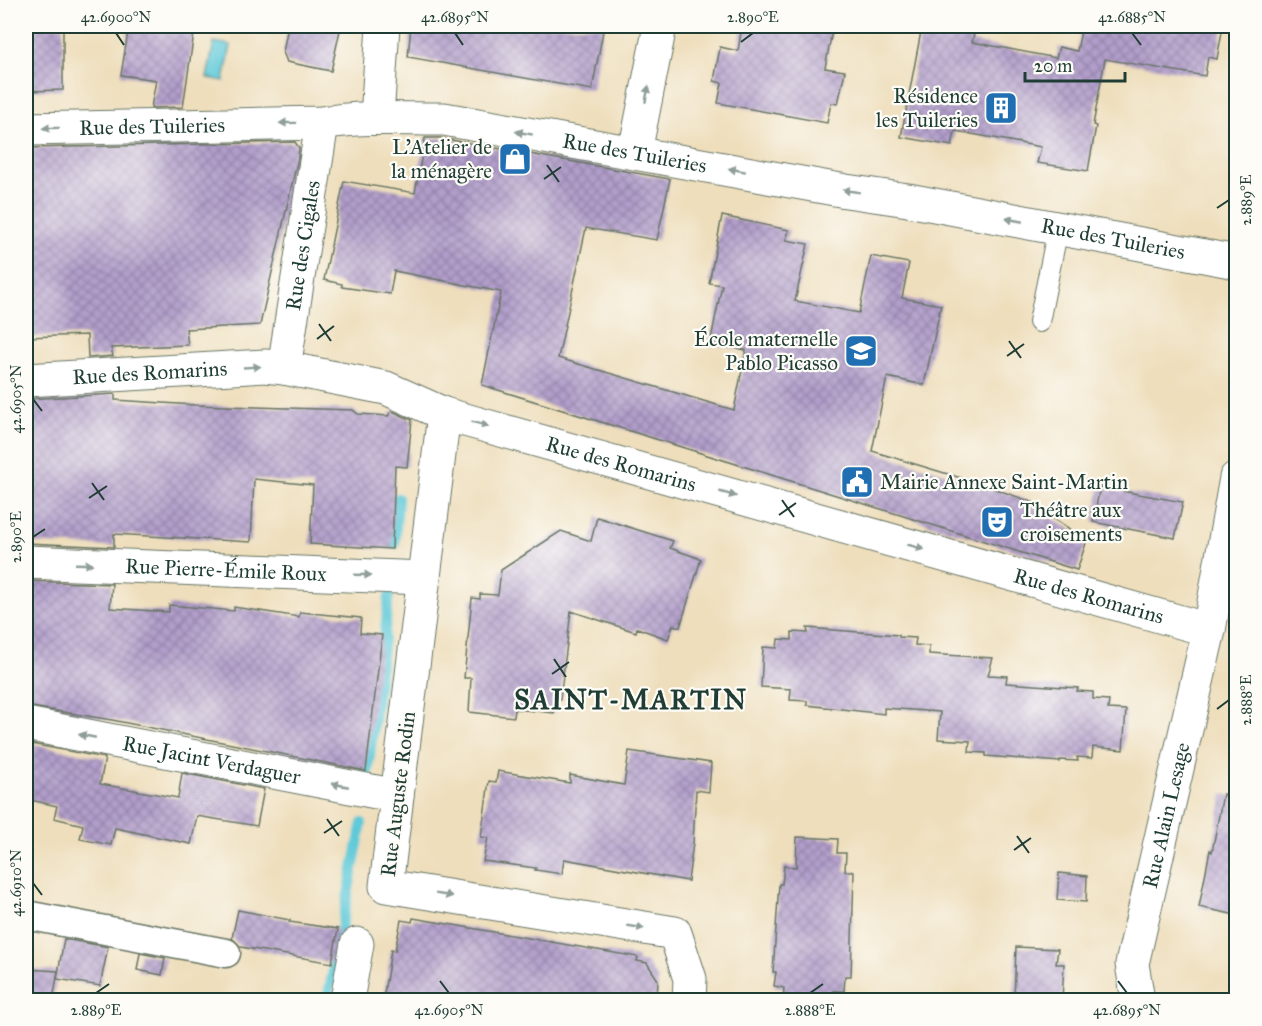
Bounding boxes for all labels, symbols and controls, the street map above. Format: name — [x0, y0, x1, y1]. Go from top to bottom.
text: 42.6900°N — [81, 8, 152, 26]
text: 42.6895°N — [421, 8, 489, 26]
text: 2.890°E — [727, 8, 779, 26]
text: 42.6885°N — [1098, 8, 1166, 26]
scale bar — [1025, 45, 1126, 83]
text: 20 m — [1034, 55, 1072, 77]
place label: Résidence les Tuileries — [876, 83, 978, 133]
one-way arrow — [643, 85, 652, 104]
building icon: Résidence les Tuileries — [983, 90, 1019, 126]
street label: Rue des Tuileries — [79, 112, 225, 141]
one-way arrow — [279, 119, 298, 128]
one-way arrow — [42, 124, 61, 133]
street label: Rue des Tuileries — [561, 127, 709, 179]
one-way arrow — [514, 128, 533, 137]
place label: L'Atelier de la ménagère — [391, 134, 492, 184]
shop icon: L'Atelier de la ménagère — [497, 141, 533, 177]
one-way arrow — [727, 165, 746, 174]
text: 2.889°E — [1237, 174, 1255, 226]
street label: Rue des Cigales — [280, 179, 326, 312]
one-way arrow — [841, 187, 860, 196]
street label: Rue des Tuileries — [1039, 212, 1187, 265]
one-way arrow — [1004, 215, 1023, 224]
place label: École maternelle Pablo Picasso — [694, 325, 838, 376]
school or university icon: École maternelle Pablo Picasso — [843, 333, 879, 369]
street label: Rue des Romarins — [72, 355, 228, 390]
one-way arrow — [242, 362, 261, 372]
text: 42.6905°N — [7, 364, 25, 433]
one-way arrow — [471, 420, 489, 429]
street label: Rue des Romarins — [543, 430, 699, 498]
public building icon: Mairie Annexe Saint-Martin — [839, 464, 875, 500]
place label: Mairie Annexe Saint-Martin — [880, 469, 1128, 495]
one-way arrow — [719, 490, 737, 499]
place label: Théâtre aux croisements — [1020, 497, 1122, 547]
theatre icon: Théâtre aux croisements — [979, 504, 1015, 540]
text: 2.890°E — [7, 511, 25, 563]
one-way arrow — [907, 543, 925, 552]
street label: Rue Pierre-Émile Roux — [124, 553, 328, 587]
one-way arrow — [74, 559, 93, 569]
street label: Rue des Romarins — [1011, 562, 1167, 630]
one-way arrow — [353, 571, 372, 580]
text: 2.888°E — [1237, 674, 1255, 725]
district label: SAINT-MARTIN — [514, 683, 748, 716]
street label: Rue Auguste Rodin — [375, 710, 421, 878]
street label: Rue Jacint Verdaguer — [120, 730, 303, 790]
one-way arrow — [77, 731, 96, 740]
street label: Rue Alain Lesage — [1137, 740, 1196, 891]
one-way arrow — [330, 780, 349, 789]
text: 42.6910°N — [7, 849, 25, 917]
one-way arrow — [435, 891, 454, 900]
one-way arrow — [627, 922, 646, 931]
text: 2.889°E — [71, 1001, 122, 1019]
text: 42.6905°N — [415, 1001, 484, 1019]
text: 2.888°E — [785, 1001, 836, 1019]
text: 42.6895°N — [1093, 1001, 1161, 1019]

